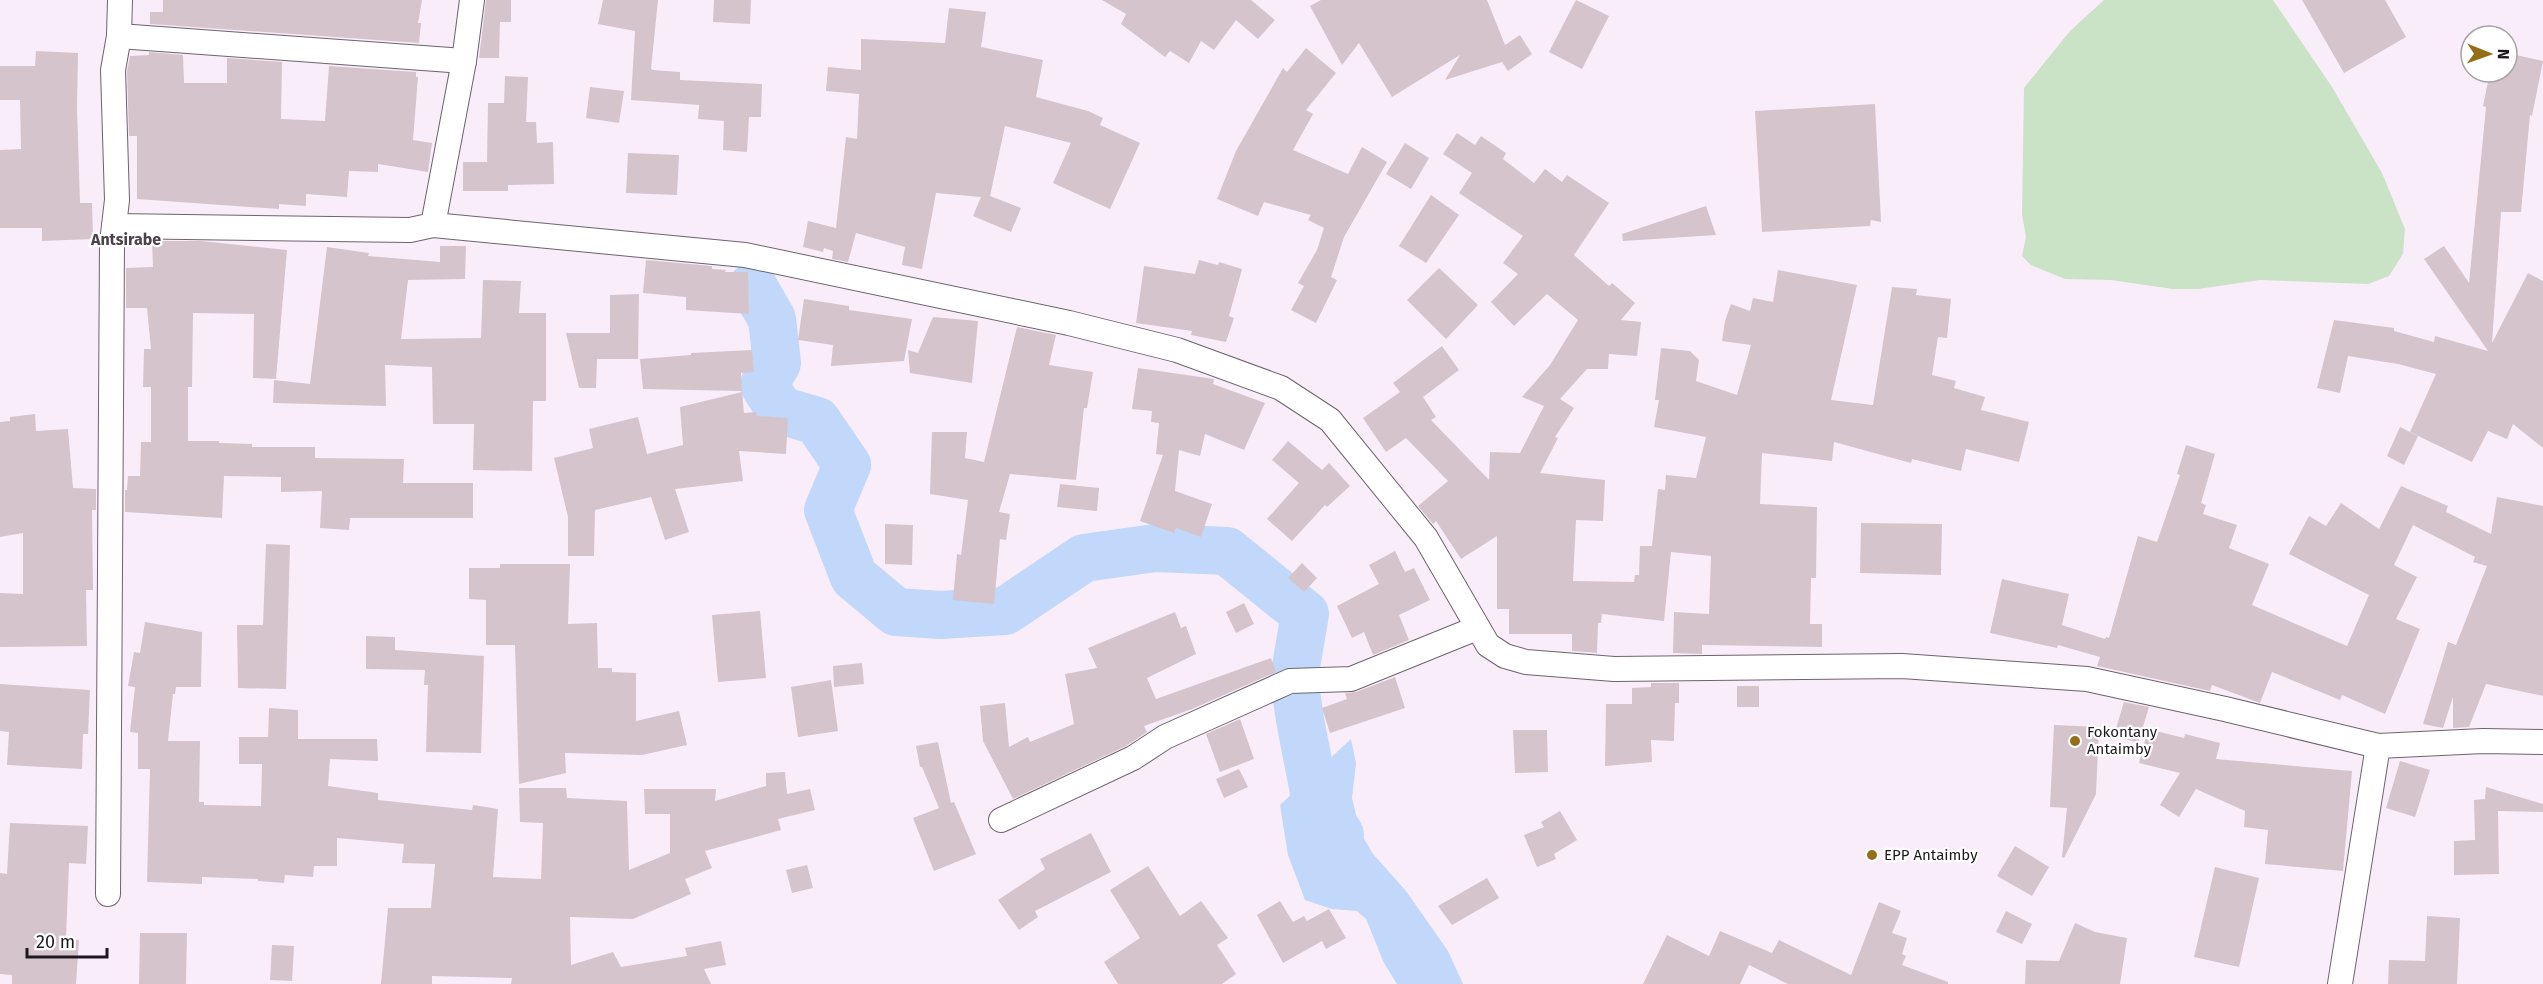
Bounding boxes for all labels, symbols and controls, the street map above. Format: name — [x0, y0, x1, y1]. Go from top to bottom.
north arrow — [2459, 24, 2519, 84]
text: N — [2494, 49, 2513, 60]
district label: Antsirabe — [90, 230, 161, 249]
place label: Fokontany Antaimby — [2087, 723, 2158, 758]
marker: Fokontany Antaimby — [2068, 734, 2082, 748]
place label: EPP Antaimby — [1884, 846, 1978, 864]
marker: EPP Antaimby — [1865, 848, 1879, 862]
scale bar — [27, 921, 106, 959]
text: 20 m — [36, 931, 75, 953]

